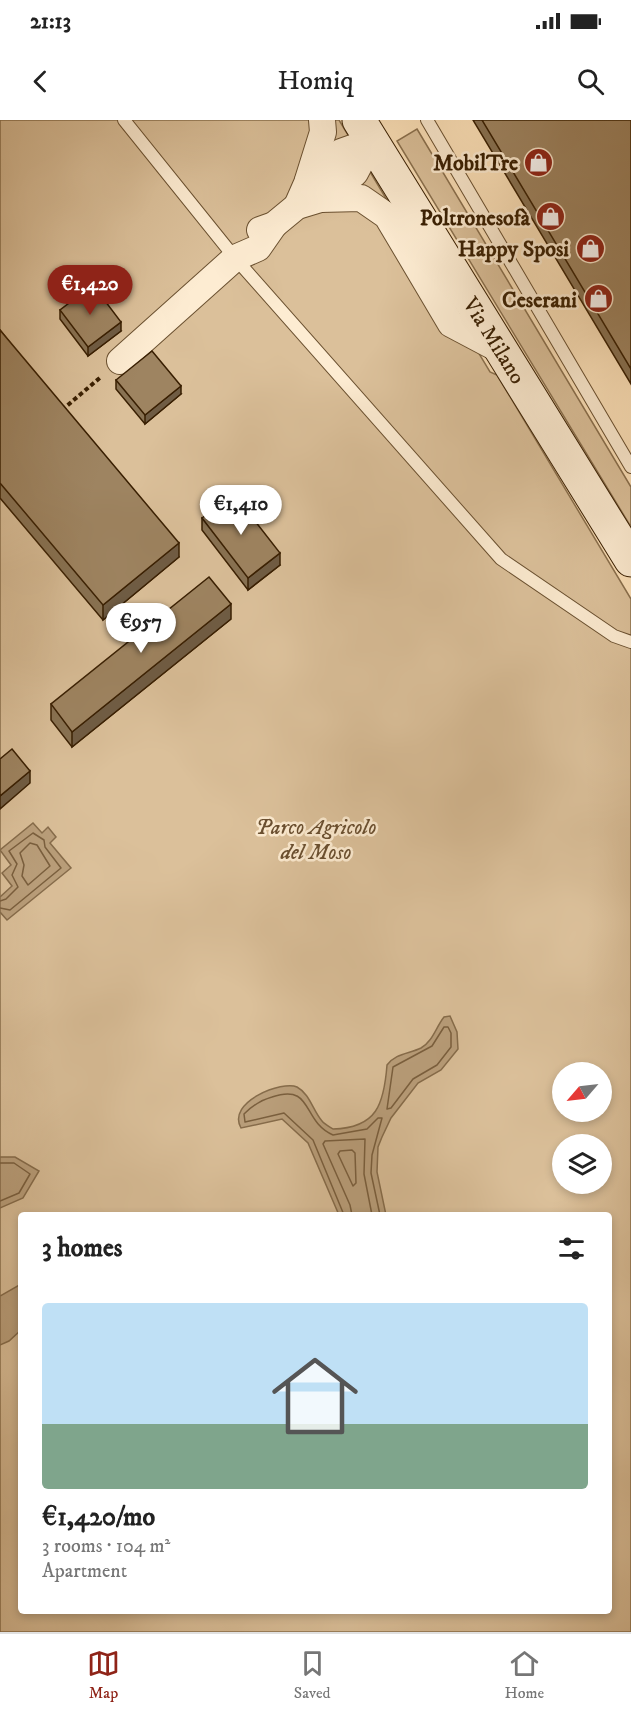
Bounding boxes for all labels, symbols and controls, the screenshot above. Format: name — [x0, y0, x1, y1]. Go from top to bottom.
text: 21:13 — [30, 8, 71, 35]
text: Homiq — [278, 64, 354, 98]
icon: back — [24, 65, 57, 98]
icon: search — [574, 65, 607, 98]
shop icon: MobilTre — [523, 146, 555, 178]
place label: MobilTre — [433, 150, 518, 177]
shop icon: Poltronesofà — [535, 201, 567, 233]
place label: Poltronesofà — [420, 205, 531, 232]
shop icon: Happy Sposi — [574, 232, 606, 264]
place label: Happy Sposi — [458, 236, 569, 263]
pin: €1,420 — [41, 265, 139, 316]
text: €1,420 — [62, 272, 118, 297]
shop icon: Ceserani — [582, 283, 614, 315]
place label: Ceserani — [502, 287, 577, 314]
street label: Via Milano — [456, 292, 531, 389]
pin: €1,410 — [192, 485, 290, 536]
text: €1,410 — [214, 492, 268, 517]
pin: €957 — [105, 603, 177, 654]
text: €957 — [120, 610, 162, 635]
park label: Parco Agricolo del Moso — [256, 814, 376, 866]
north arrow — [552, 1062, 612, 1122]
map controls — [552, 1062, 612, 1194]
button: layers — [552, 1134, 612, 1194]
text: 3 homes — [42, 1232, 122, 1265]
icon: filters — [555, 1232, 588, 1265]
icon: home — [261, 1342, 369, 1450]
text: €1,420/mo — [42, 1501, 155, 1534]
text: 3 rooms · 104 m² — [42, 1534, 170, 1559]
text: Apartment — [42, 1559, 127, 1584]
tab: Map — [87, 1647, 120, 1703]
tab: Saved — [294, 1647, 331, 1703]
tab: Home — [504, 1647, 544, 1703]

